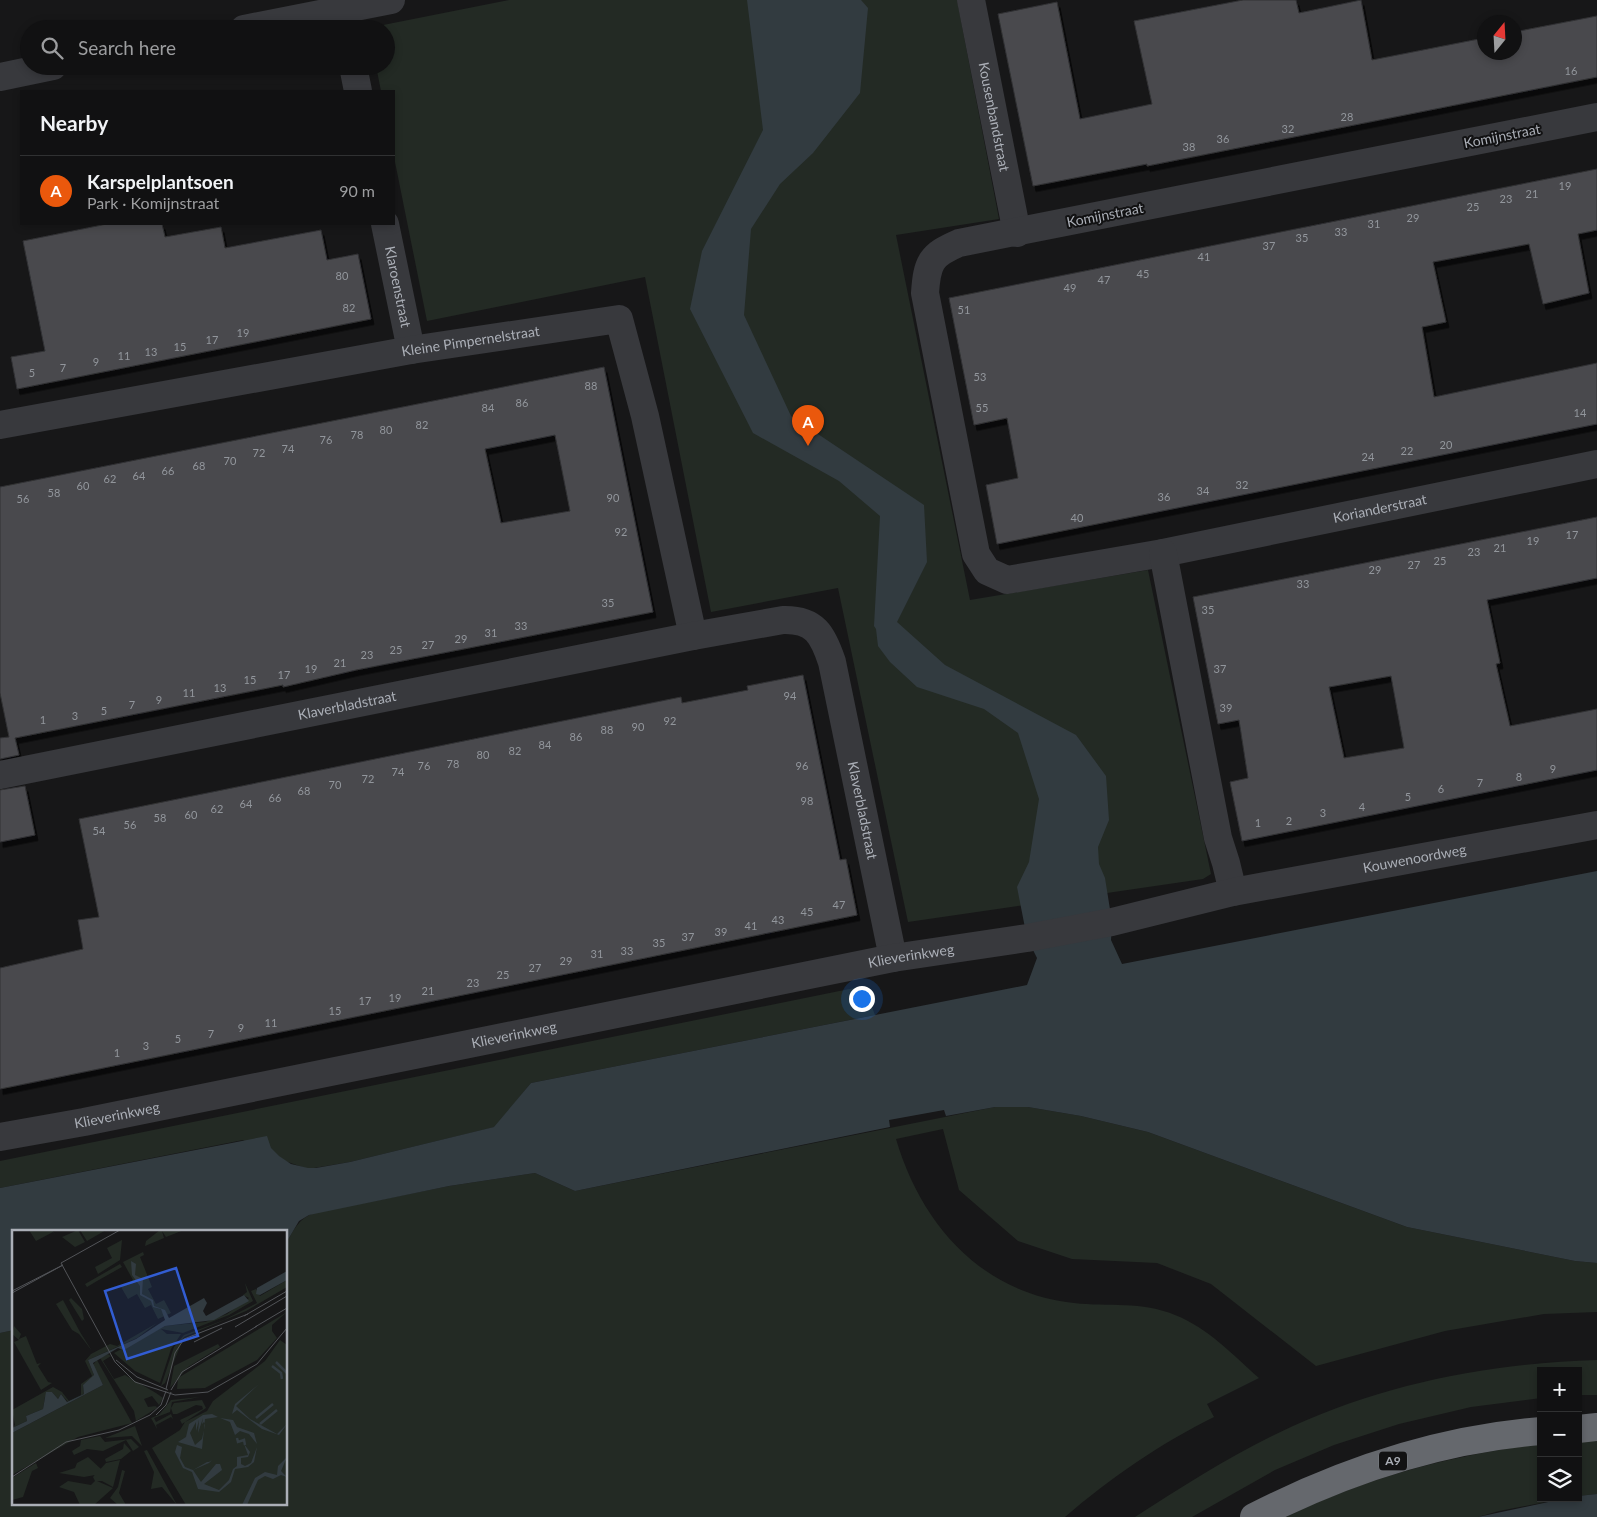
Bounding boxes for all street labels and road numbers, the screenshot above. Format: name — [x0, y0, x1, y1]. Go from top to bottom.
street label: Kousenbandstraat — [975, 60, 1014, 173]
street label: Komijnstraat — [1462, 120, 1542, 151]
street label: Komijnstraat — [1065, 199, 1145, 230]
street label: Klaroenstraat — [382, 244, 415, 329]
street label: Kleine Pimpernelstraat — [400, 322, 541, 360]
street label: Korianderstraat — [1331, 490, 1428, 526]
street label: Klaverbladstraat — [296, 687, 398, 723]
street label: Klaverbladstraat — [845, 760, 881, 861]
street label: Kouwenoordweg — [1361, 840, 1468, 876]
street label: Klieverinkweg — [867, 940, 955, 971]
street label: Klieverinkweg — [470, 1017, 558, 1051]
street label: Klieverinkweg — [73, 1098, 161, 1132]
road number: A9 — [1379, 1452, 1407, 1470]

